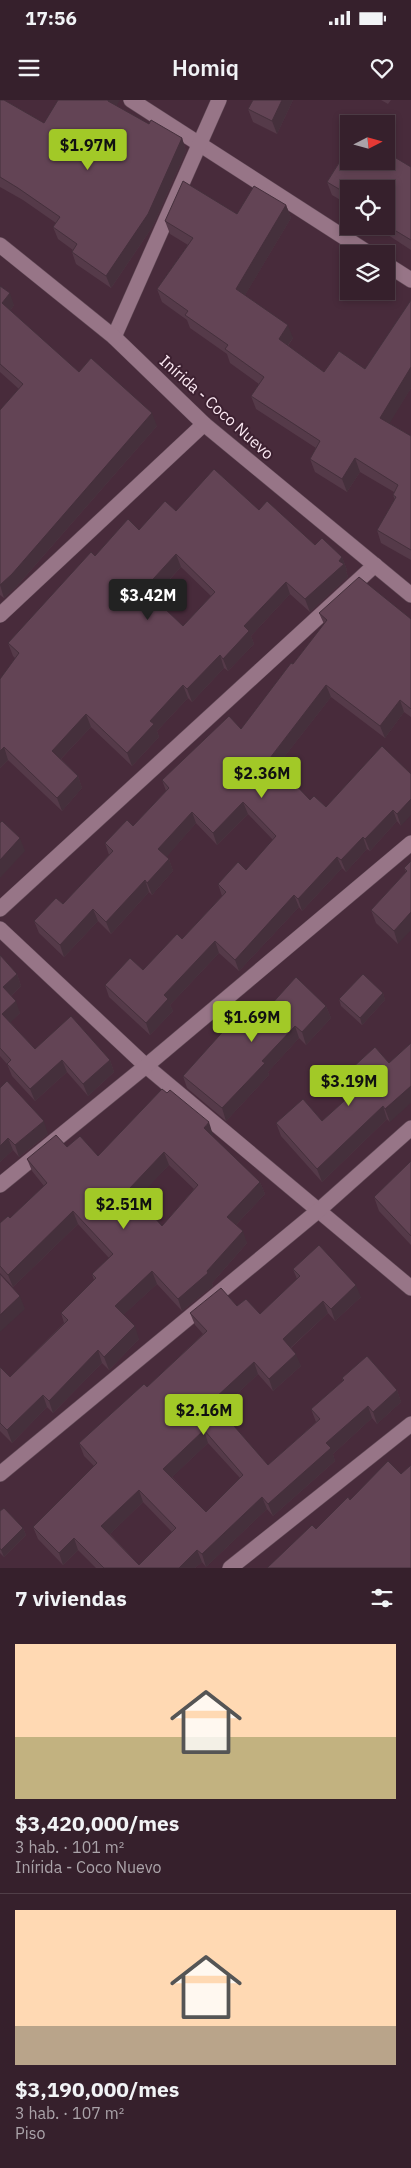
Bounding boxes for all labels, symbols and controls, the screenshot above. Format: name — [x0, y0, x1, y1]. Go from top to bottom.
text: 17:56 — [25, 6, 77, 30]
text: Homiq — [172, 53, 239, 82]
icon: menu — [15, 54, 43, 82]
icon: heart — [368, 54, 396, 82]
north arrow — [340, 115, 395, 170]
map controls — [340, 115, 395, 300]
pin: $1.97M — [47, 128, 129, 171]
text: $1.97M — [60, 135, 116, 155]
button: locate — [340, 180, 395, 235]
button: layers — [340, 245, 395, 300]
street label: Inírida - Coco Nuevo — [156, 351, 278, 463]
pin: $3.42M — [107, 578, 189, 621]
text: $3.42M — [120, 585, 176, 605]
pin: $2.36M — [221, 756, 303, 799]
text: $2.36M — [234, 763, 290, 783]
pin: $1.69M — [211, 1000, 293, 1043]
text: $1.69M — [224, 1007, 280, 1027]
pin: $3.19M — [308, 1064, 390, 1107]
text: $3.19M — [321, 1071, 377, 1091]
pin: $2.51M — [83, 1188, 165, 1230]
text: $2.51M — [96, 1194, 152, 1214]
pin: $2.16M — [163, 1394, 245, 1436]
text: $2.16M — [176, 1400, 232, 1420]
text: 7 viviendas — [15, 1584, 127, 1612]
icon: filters — [368, 1584, 396, 1612]
icon: home — [161, 1677, 251, 1767]
text: $3,420,000/mes — [15, 1809, 179, 1837]
text: 3 hab. · 101 m² — [15, 1837, 124, 1857]
text: Inírida - Coco Nuevo — [15, 1857, 161, 1877]
icon: home — [161, 1942, 251, 2032]
text: $3,190,000/mes — [15, 2075, 179, 2103]
text: 3 hab. · 107 m² — [15, 2103, 124, 2123]
text: Piso — [15, 2123, 45, 2143]

